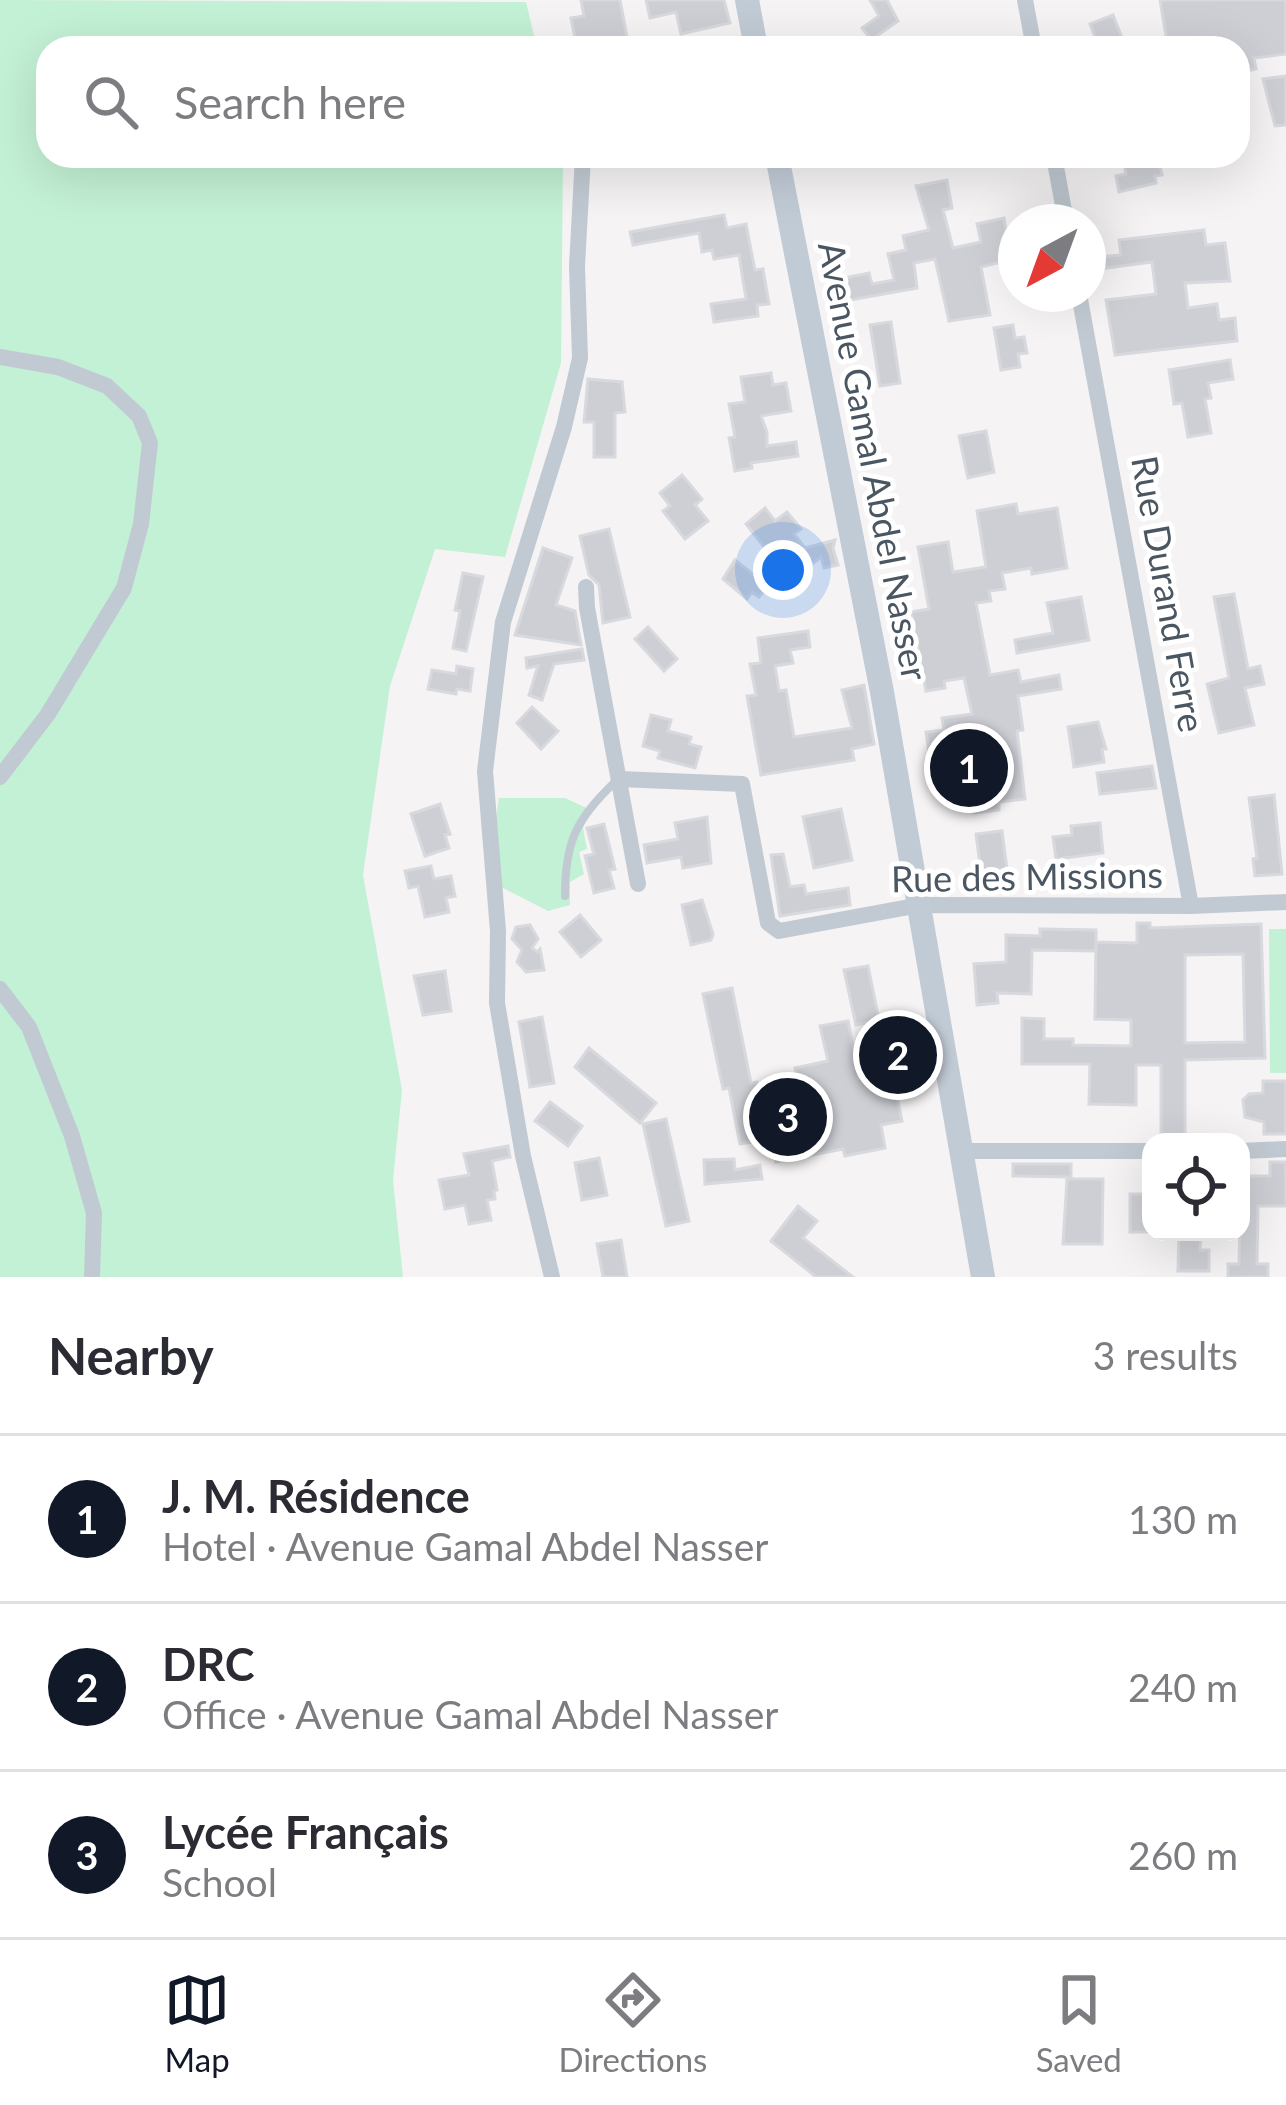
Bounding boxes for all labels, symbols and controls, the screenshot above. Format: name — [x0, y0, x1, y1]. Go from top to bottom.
search box — [36, 36, 1250, 168]
icon: search — [78, 69, 144, 135]
text: Search here — [174, 75, 406, 129]
north arrow — [998, 204, 1106, 312]
street label: Avenue Gamal Abdel Nasser — [810, 238, 938, 684]
street label: Rue Durand Ferre — [1123, 452, 1215, 735]
your location — [753, 540, 813, 600]
pin: 1 — [930, 723, 1008, 813]
street label: Rue des Missions — [891, 852, 1163, 900]
pin: 2 — [859, 1010, 937, 1100]
pin: 3 — [749, 1072, 827, 1162]
map controls — [1142, 1133, 1250, 1241]
button: locate — [1142, 1133, 1250, 1241]
text: Nearby — [48, 1325, 214, 1386]
text: 3 results — [1093, 1332, 1238, 1378]
text: J. M. Résidence — [162, 1469, 470, 1523]
text: 1 — [76, 1496, 98, 1542]
text: 130 m — [1128, 1496, 1238, 1542]
text: Hotel · Avenue Gamal Abdel Nasser — [162, 1523, 769, 1569]
text: DRC — [162, 1637, 254, 1691]
text: 2 — [76, 1664, 98, 1710]
text: 240 m — [1128, 1664, 1238, 1710]
text: Office · Avenue Gamal Abdel Nasser — [162, 1691, 778, 1737]
text: Lycée Français — [162, 1805, 449, 1859]
text: 3 — [76, 1832, 98, 1878]
text: 260 m — [1128, 1832, 1238, 1878]
text: School — [162, 1859, 277, 1905]
tab: Map — [164, 1967, 230, 2079]
tab: Directions — [558, 1967, 707, 2079]
tab: Saved — [1036, 1967, 1122, 2079]

